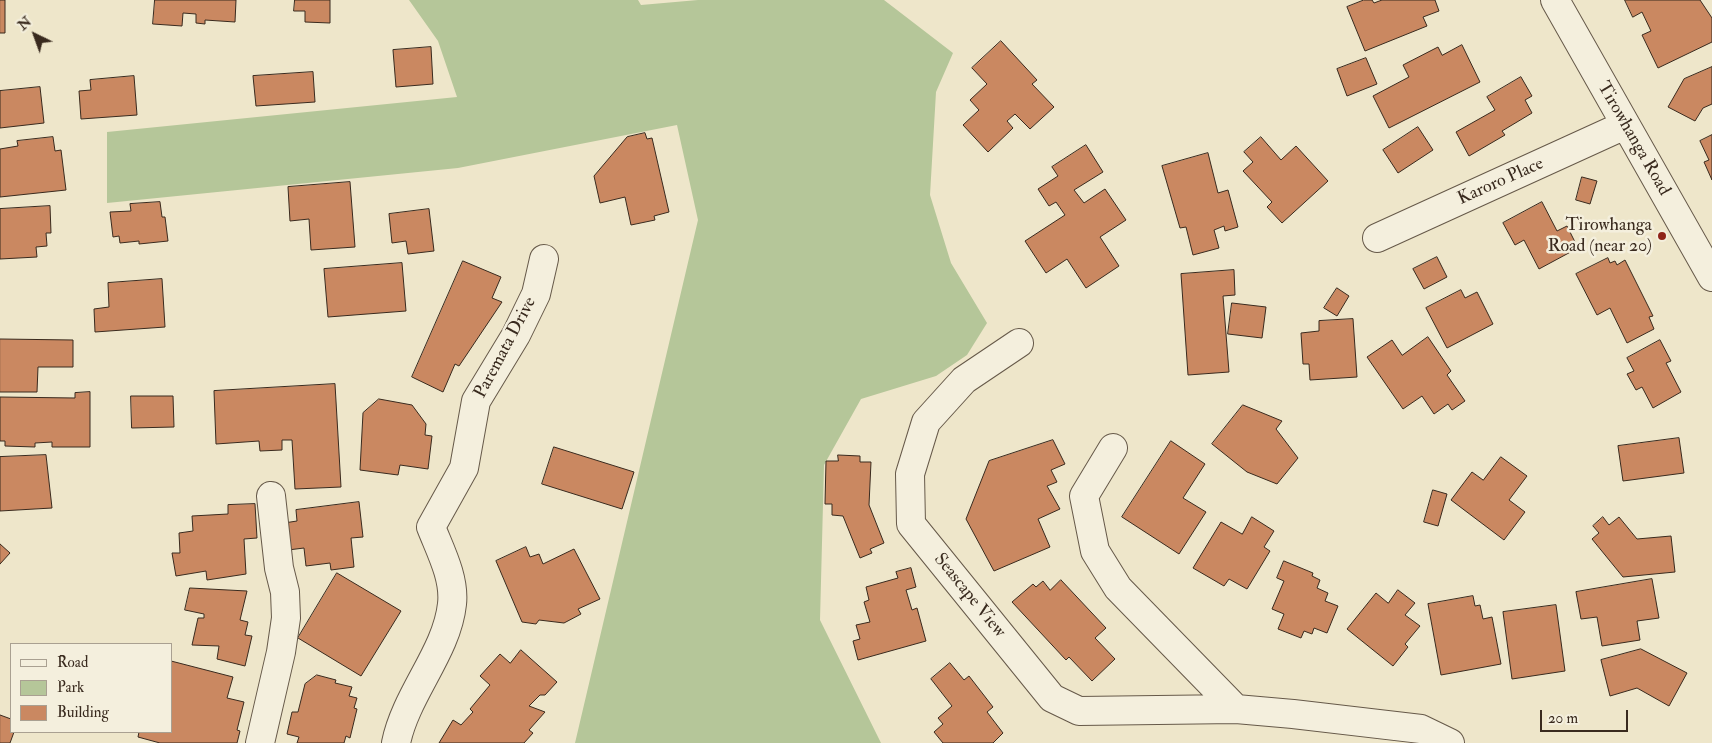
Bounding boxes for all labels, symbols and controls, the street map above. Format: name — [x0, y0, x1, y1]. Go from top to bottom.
north arrow — [10, 10, 60, 60]
text: N — [14, 13, 35, 34]
street label: Tirowhanga Road — [1592, 78, 1674, 200]
street label: Karoro Place — [1455, 153, 1547, 211]
place label: Tirowhanga Road (near 20) — [1548, 215, 1652, 258]
marker: Tirowhanga Road (near 20) — [1656, 230, 1668, 242]
street label: Paremata Drive — [470, 294, 542, 402]
street label: Seascape View — [928, 550, 1010, 642]
legend — [10, 643, 172, 733]
text: Road — [57, 653, 88, 672]
text: Park — [57, 678, 84, 697]
scale bar — [1542, 700, 1630, 732]
text: Building — [57, 703, 109, 722]
text: 20 m — [1548, 709, 1578, 728]

